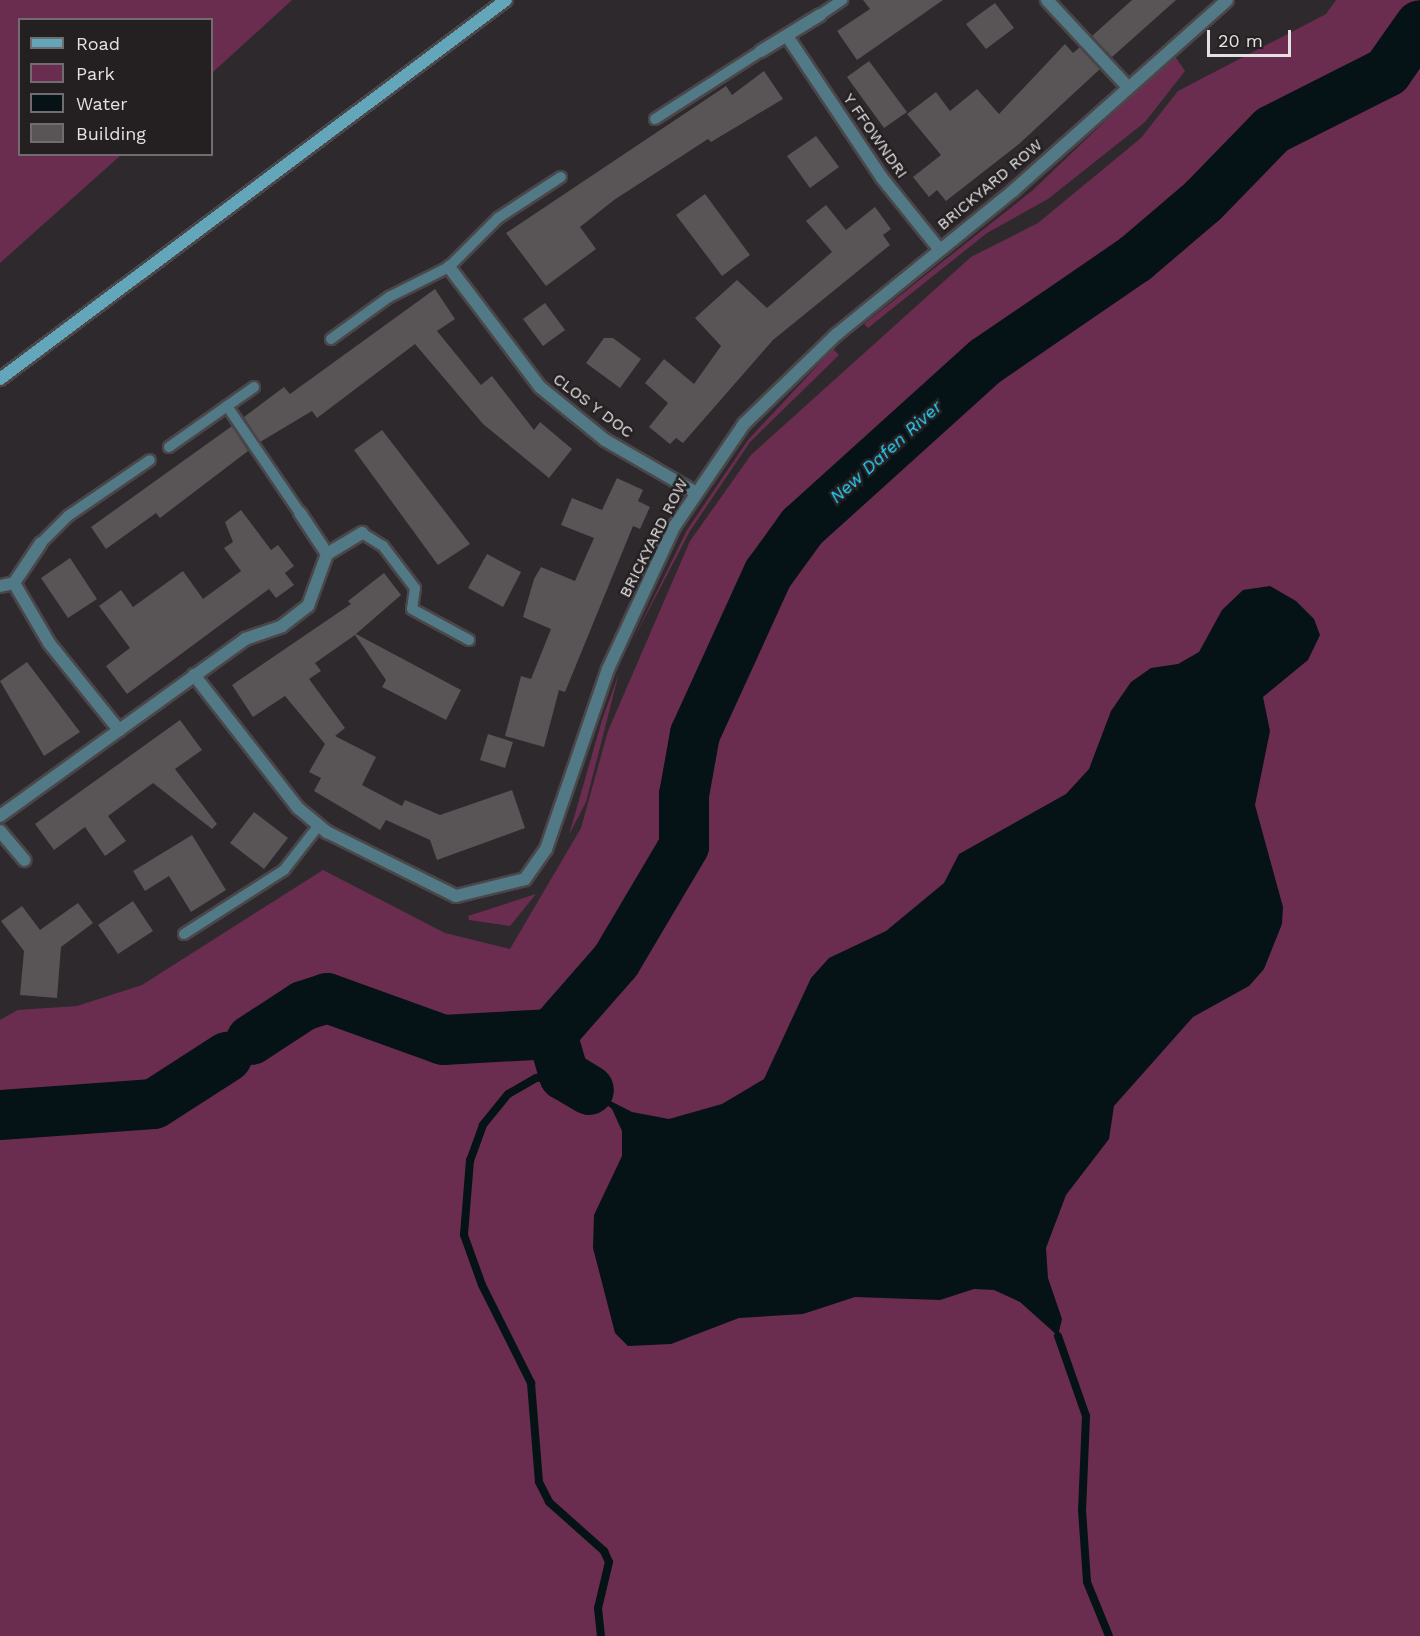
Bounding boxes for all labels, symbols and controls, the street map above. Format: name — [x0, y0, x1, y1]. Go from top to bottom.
legend — [18, 18, 213, 156]
scale bar — [1210, 18, 1294, 56]
text: 20 m — [1218, 30, 1263, 51]
text: Road — [76, 33, 120, 54]
text: Park — [76, 63, 115, 84]
street label: Y FFOWNDRI — [839, 90, 911, 182]
text: Water — [76, 93, 128, 114]
text: Building — [76, 123, 146, 144]
street label: BRICKYARD ROW — [934, 135, 1046, 235]
street label: CLOS Y DOC — [549, 369, 637, 443]
water label: New Dafen River — [825, 396, 947, 508]
street label: BRICKYARD ROW — [616, 475, 692, 601]

